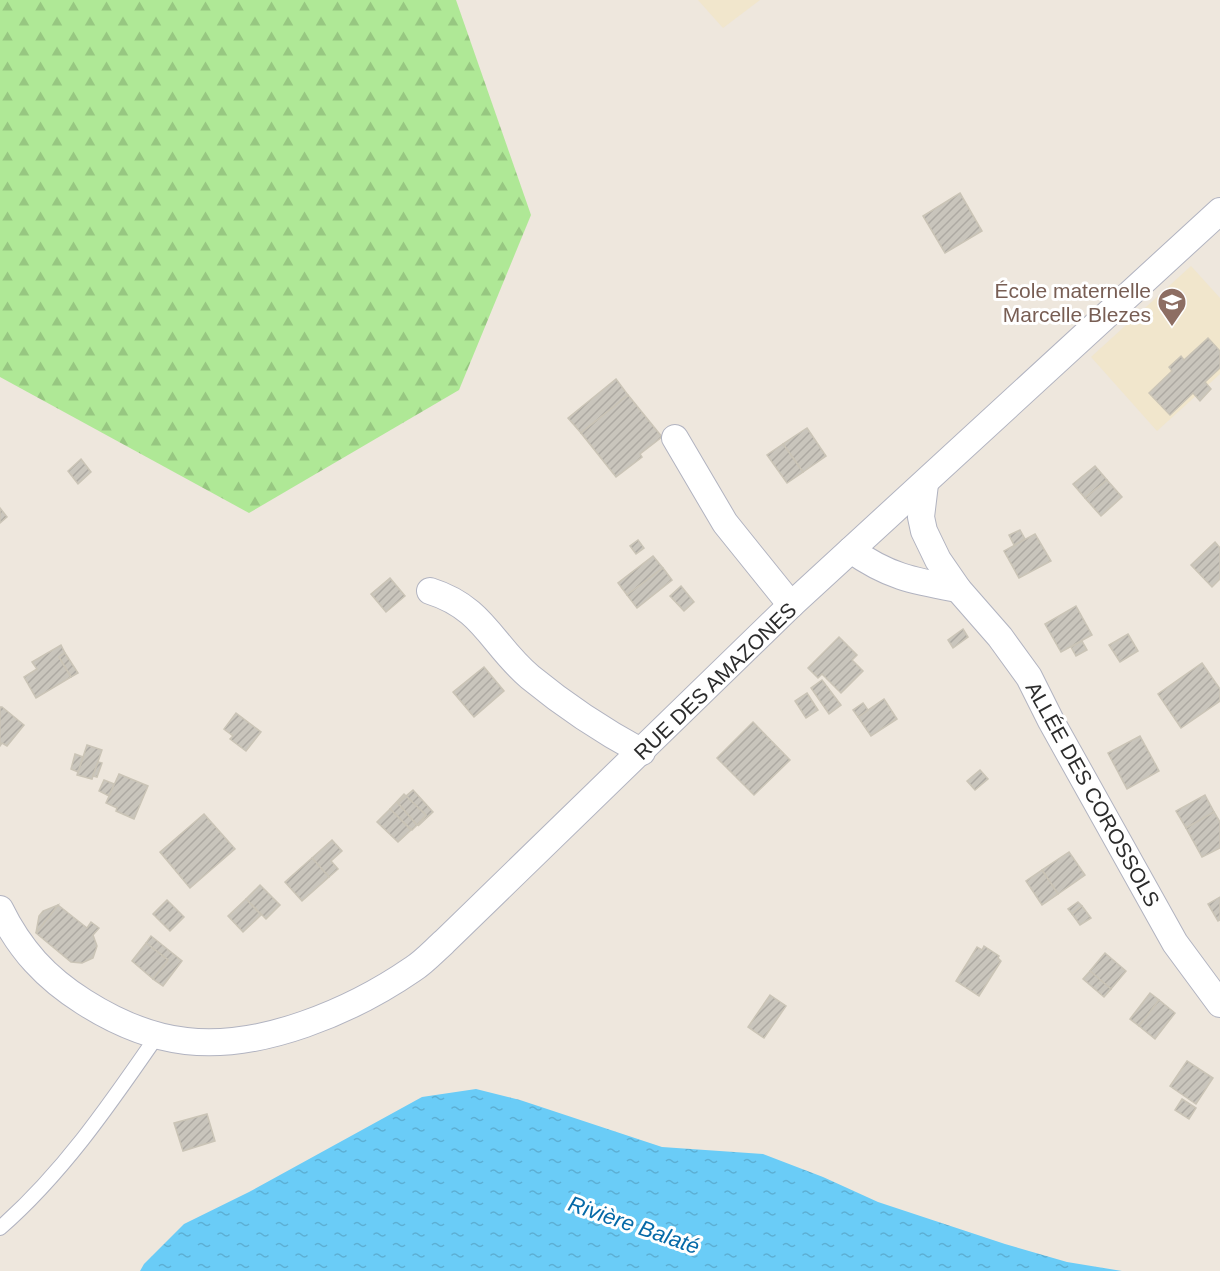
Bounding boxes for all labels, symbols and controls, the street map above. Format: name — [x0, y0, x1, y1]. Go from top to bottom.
place label: École maternelle Marcelle Blezes — [995, 279, 1151, 326]
school or university icon: École maternelle Marcelle Blezes — [1156, 286, 1188, 328]
street label: RUE DES AMAZONES — [629, 598, 801, 764]
street label: ALLÉE DES COROSSOLS — [1022, 678, 1164, 910]
water label: Rivière Balaté — [565, 1191, 703, 1259]

